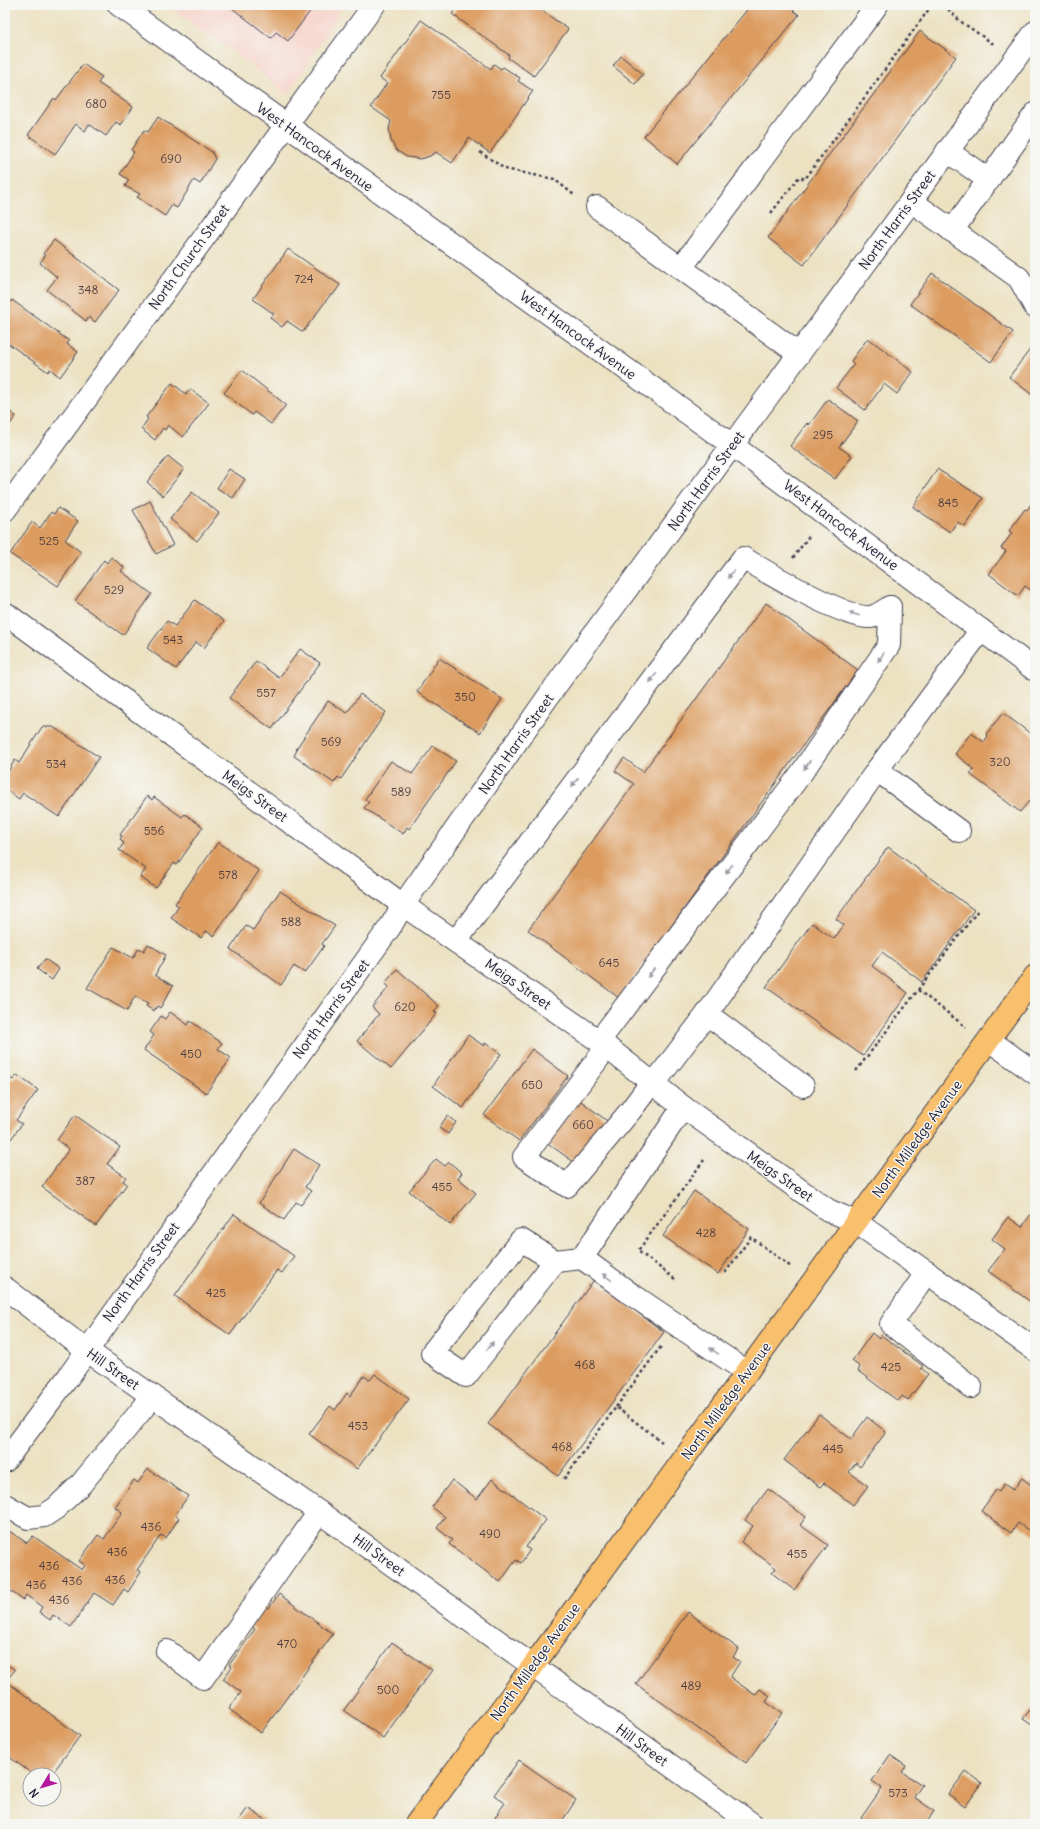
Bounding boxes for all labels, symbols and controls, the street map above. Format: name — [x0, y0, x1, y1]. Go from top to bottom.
house number: 755 — [431, 87, 451, 102]
house number: 680 — [85, 96, 107, 111]
street label: West Hancock Avenue — [253, 99, 377, 195]
house number: 690 — [160, 151, 182, 166]
street label: North Harris Street — [855, 166, 939, 273]
street label: North Church Street — [145, 200, 234, 313]
house number: 724 — [294, 271, 314, 286]
house number: 348 — [78, 282, 98, 297]
street label: West Hancock Avenue — [516, 287, 640, 383]
street label: North Harris Street — [664, 427, 748, 534]
house number: 295 — [813, 427, 833, 442]
street label: West Hancock Avenue — [780, 476, 902, 574]
house number: 845 — [938, 495, 958, 510]
house number: 525 — [39, 533, 59, 548]
one-way arrow — [727, 569, 736, 580]
house number: 529 — [104, 582, 124, 597]
one-way arrow — [847, 611, 859, 617]
house number: 543 — [163, 632, 184, 647]
one-way arrow — [877, 652, 884, 663]
one-way arrow — [649, 673, 658, 684]
house number: 557 — [256, 685, 276, 700]
house number: 350 — [454, 689, 476, 704]
street label: North Harris Street — [475, 690, 558, 798]
house number: 569 — [321, 734, 341, 749]
house number: 320 — [989, 754, 1011, 769]
house number: 534 — [46, 756, 66, 771]
one-way arrow — [803, 759, 811, 770]
street label: Meigs Street — [219, 766, 292, 826]
one-way arrow — [571, 777, 579, 788]
house number: 589 — [391, 784, 411, 799]
house number: 556 — [144, 823, 164, 838]
one-way arrow — [725, 863, 733, 874]
house number: 578 — [218, 867, 238, 882]
house number: 588 — [281, 914, 301, 929]
street label: North Harris Street — [289, 955, 373, 1062]
street label: Meigs Street — [481, 955, 555, 1014]
house number: 645 — [599, 955, 619, 970]
one-way arrow — [647, 967, 655, 978]
house number: 620 — [394, 999, 416, 1014]
house number: 450 — [180, 1046, 202, 1061]
house number: 650 — [521, 1077, 543, 1092]
street label: North Milledge Avenue — [868, 1077, 966, 1201]
house number: 660 — [572, 1117, 594, 1132]
street label: Meigs Street — [743, 1147, 817, 1206]
house number: 387 — [75, 1173, 95, 1188]
house number: 455 — [432, 1179, 452, 1194]
street label: North Harris Street — [99, 1218, 183, 1325]
house number: 428 — [696, 1225, 716, 1240]
one-way arrow — [602, 1273, 613, 1281]
house number: 425 — [206, 1285, 226, 1300]
street label: North Milledge Avenue — [677, 1339, 775, 1463]
one-way arrow — [485, 1340, 494, 1351]
street label: Hill Street — [83, 1344, 143, 1394]
one-way arrow — [709, 1347, 720, 1355]
house number: 468 — [575, 1357, 595, 1372]
house number: 425 — [881, 1359, 901, 1374]
house number: 453 — [348, 1418, 369, 1433]
house number: 468 — [552, 1439, 572, 1454]
house number: 445 — [823, 1441, 843, 1456]
house number: 436 — [141, 1519, 161, 1534]
house number: 490 — [479, 1526, 501, 1541]
street label: Hill Street — [349, 1530, 409, 1580]
house number: 436 — [107, 1544, 127, 1559]
house number: 455 — [787, 1546, 807, 1561]
house number: 436 — [39, 1558, 59, 1573]
house number: 436 — [105, 1572, 125, 1587]
house number: 436 — [62, 1573, 82, 1588]
house number: 436 — [26, 1577, 46, 1592]
house number: 436 — [49, 1592, 69, 1607]
street label: North Milledge Avenue — [486, 1600, 584, 1724]
house number: 470 — [277, 1636, 297, 1651]
house number: 489 — [681, 1678, 701, 1693]
house number: 500 — [377, 1682, 399, 1697]
street label: Hill Street — [612, 1720, 672, 1770]
north arrow — [22, 1767, 62, 1807]
house number: 573 — [888, 1785, 908, 1800]
text: N — [26, 1786, 42, 1800]

